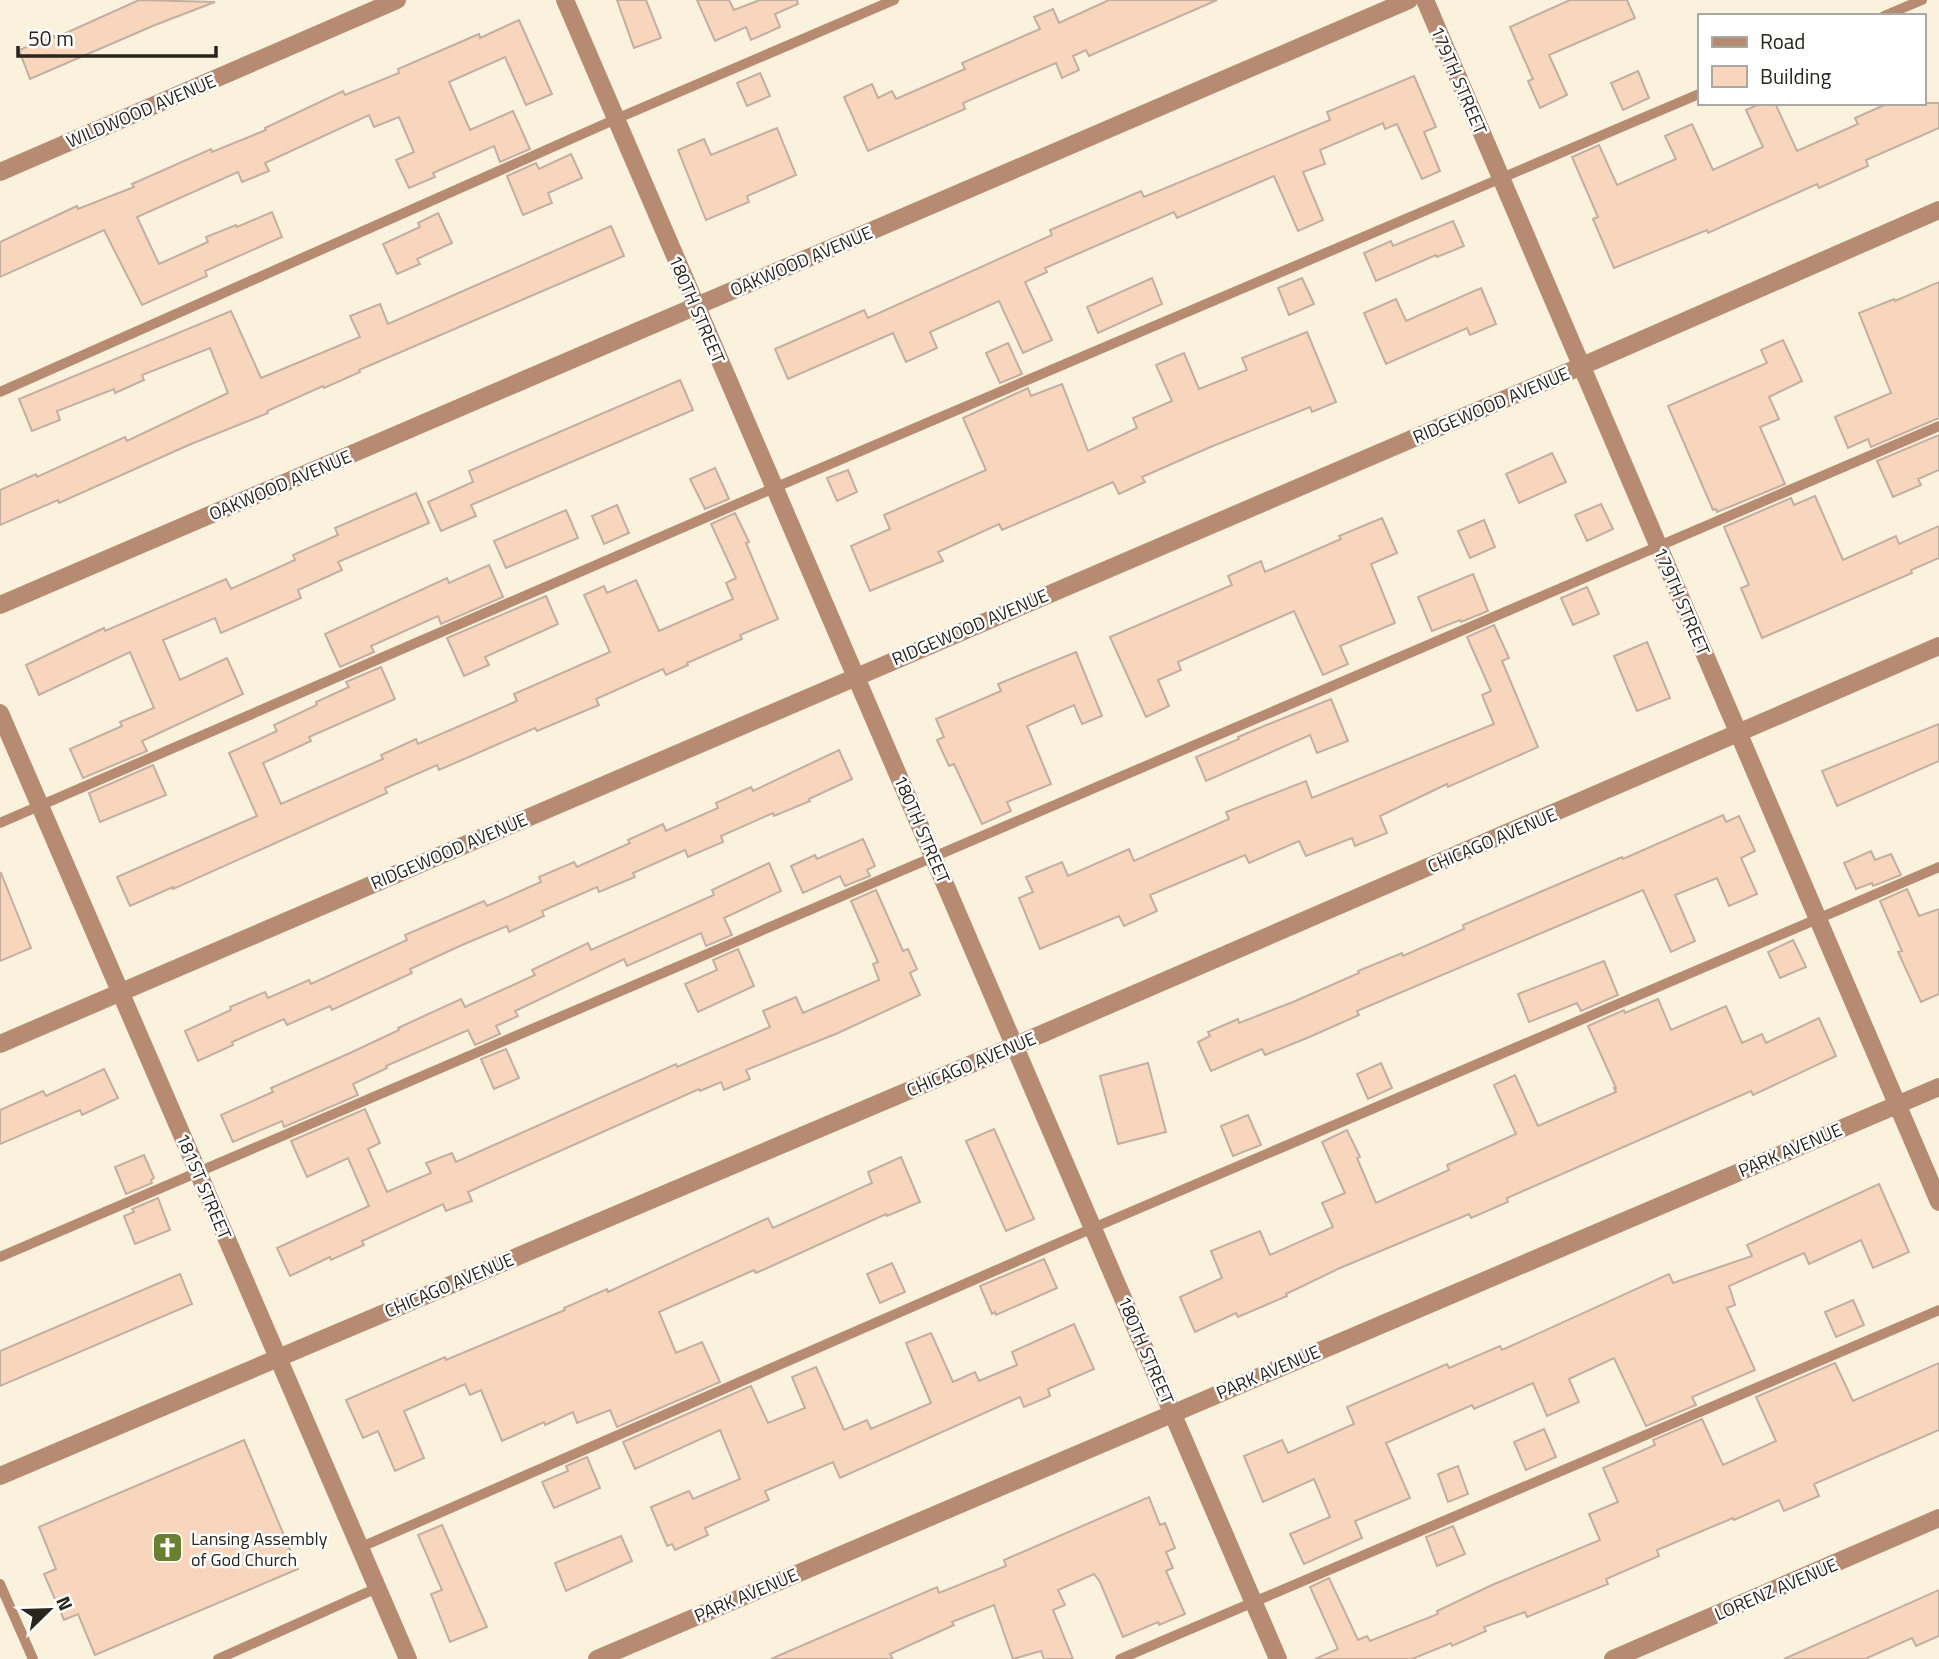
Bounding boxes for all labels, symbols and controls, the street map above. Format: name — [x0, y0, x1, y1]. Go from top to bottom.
scale bar — [18, 14, 215, 58]
legend — [1698, 14, 1925, 105]
text: 50 m — [28, 22, 74, 54]
street label: 179TH STREET — [1424, 22, 1494, 139]
text: Road — [1760, 25, 1805, 57]
text: Building — [1760, 60, 1832, 92]
street label: WILDWOOD AVENUE — [62, 67, 220, 155]
street label: OAKWOOD AVENUE — [726, 219, 876, 303]
street label: 180TH STREET — [662, 251, 732, 368]
street label: RIDGEWOOD AVENUE — [1408, 360, 1574, 450]
street label: OAKWOOD AVENUE — [205, 443, 355, 527]
street label: 179TH STREET — [1647, 543, 1717, 660]
street label: RIDGEWOOD AVENUE — [887, 582, 1053, 672]
street label: 180TH STREET — [887, 771, 957, 888]
street label: CHICAGO AVENUE — [1423, 801, 1561, 879]
street label: RIDGEWOOD AVENUE — [366, 806, 532, 896]
street label: CHICAGO AVENUE — [902, 1025, 1040, 1103]
street label: PARK AVENUE — [1734, 1116, 1846, 1184]
street label: 181ST STREET — [169, 1129, 239, 1244]
street label: CHICAGO AVENUE — [380, 1246, 518, 1324]
street label: 180TH STREET — [1111, 1292, 1181, 1409]
street label: PARK AVENUE — [1212, 1338, 1324, 1406]
place label: Lansing Assembly of God Church — [191, 1525, 328, 1573]
church icon: Lansing Assembly of God Church — [151, 1531, 185, 1565]
street label: LORENZ AVENUE — [1710, 1551, 1842, 1627]
street label: PARK AVENUE — [690, 1561, 802, 1629]
north arrow — [14, 1575, 84, 1645]
text: N — [49, 1591, 81, 1615]

